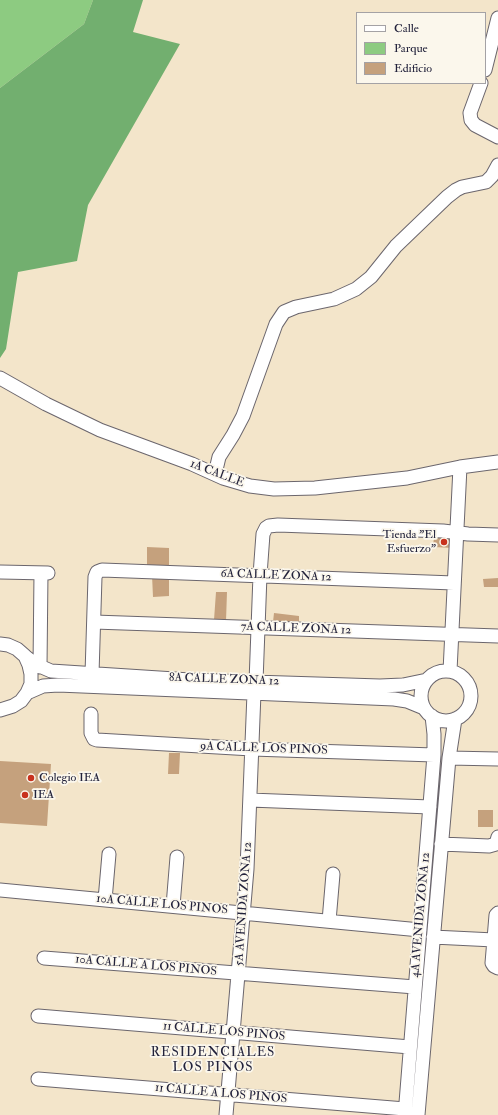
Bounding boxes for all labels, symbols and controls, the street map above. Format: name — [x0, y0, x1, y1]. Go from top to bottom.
legend — [356, 12, 486, 84]
text: Calle — [394, 21, 419, 36]
text: Parque — [394, 41, 428, 56]
text: Edificio — [394, 61, 432, 76]
street label: 1A CALLE — [188, 457, 246, 491]
place label: Tienda "El Esfuerzo" — [383, 528, 436, 556]
marker: Tienda "El Esfuerzo" — [439, 537, 449, 547]
street label: 6A CALLE ZONA 12 — [220, 567, 332, 585]
street label: 7A CALLE ZONA 12 — [241, 620, 351, 638]
street label: 8A CALLE ZONA 12 — [169, 671, 279, 689]
street label: 9A CALLE LOS PINOS — [200, 740, 328, 758]
place label: Colegio IEA — [39, 771, 100, 785]
marker: Colegio IEA — [26, 773, 36, 783]
place label: IEA — [33, 788, 54, 802]
marker: IEA — [20, 790, 30, 800]
street label: 5A AVENIDA ZONA 12 — [232, 841, 256, 967]
street label: 4A AVENIDA ZONA 12 — [408, 852, 434, 978]
street label: 10A CALLE LOS PINOS — [96, 892, 228, 918]
street label: 10A CALLE A LOS PINOS — [75, 953, 217, 979]
street label: 11 CALLE LOS PINOS — [162, 1019, 286, 1045]
district label: RESIDENCIALES LOS PINOS — [151, 1045, 275, 1076]
street label: 11 CALLE A LOS PINOS — [154, 1081, 288, 1107]

